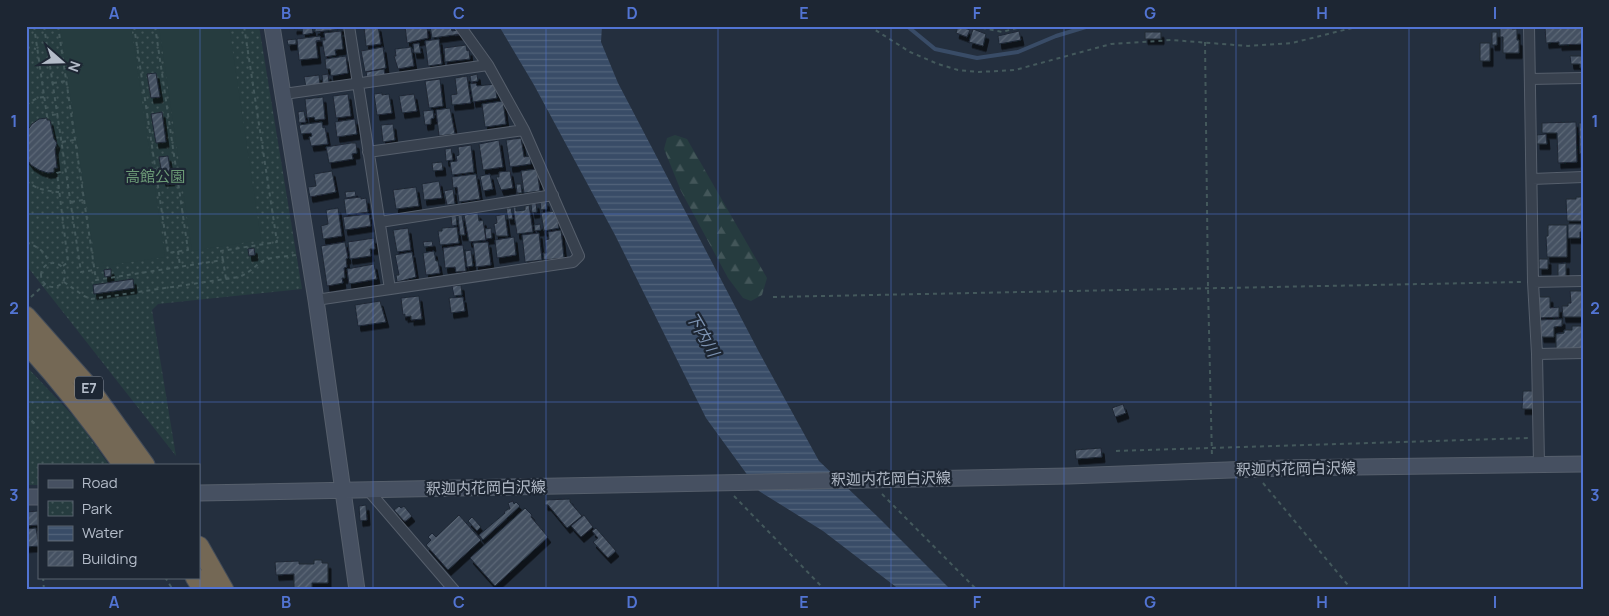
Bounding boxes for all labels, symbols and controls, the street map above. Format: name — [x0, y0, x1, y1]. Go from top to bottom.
text: A — [109, 2, 120, 24]
text: B — [281, 2, 291, 24]
text: C — [453, 2, 465, 24]
text: D — [626, 2, 638, 24]
text: E — [799, 2, 809, 24]
text: F — [973, 2, 982, 24]
text: G — [1144, 2, 1156, 24]
text: H — [1316, 2, 1328, 24]
text: I — [1493, 2, 1497, 24]
north arrow — [38, 38, 88, 88]
text: N — [64, 59, 85, 75]
text: 1 — [10, 110, 18, 132]
text: 1 — [1591, 110, 1599, 132]
park label: 高館公園 — [125, 166, 185, 187]
text: 2 — [9, 297, 19, 319]
text: 2 — [1590, 297, 1600, 319]
water label: 下内川 — [681, 308, 726, 362]
road number: E7 — [75, 376, 103, 399]
street label: 釈迦内花岡白沢線 — [1236, 457, 1356, 480]
legend — [38, 464, 200, 578]
street label: 釈迦内花岡白沢線 — [831, 467, 951, 490]
text: Road — [82, 472, 118, 493]
street label: 釈迦内花岡白沢線 — [426, 476, 546, 499]
text: 3 — [9, 484, 19, 506]
text: 3 — [1590, 484, 1600, 506]
text: Park — [82, 498, 112, 519]
text: Water — [82, 522, 124, 543]
text: Building — [82, 548, 137, 569]
text: A — [109, 591, 120, 613]
text: B — [281, 591, 291, 613]
text: C — [453, 591, 465, 613]
text: D — [626, 591, 638, 613]
text: E — [799, 591, 809, 613]
text: F — [973, 591, 982, 613]
text: G — [1144, 591, 1156, 613]
text: H — [1316, 591, 1328, 613]
text: I — [1493, 591, 1497, 613]

